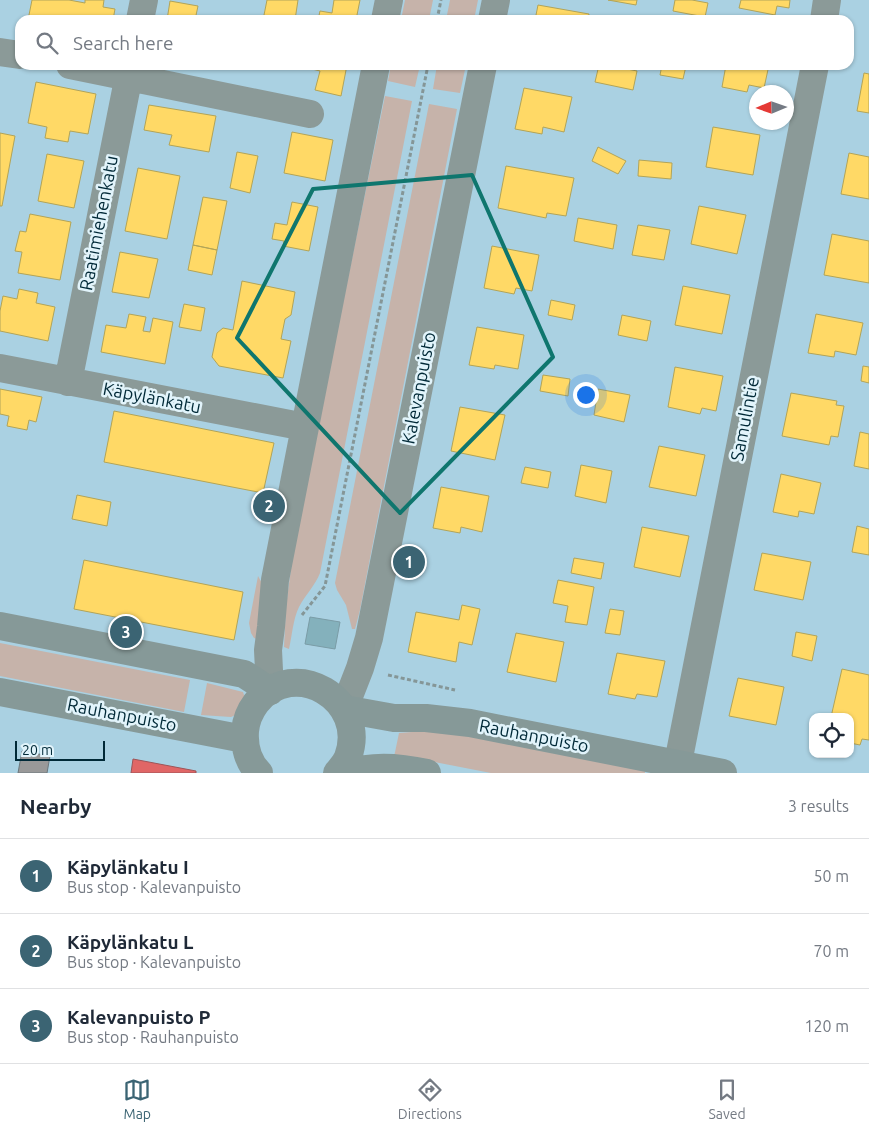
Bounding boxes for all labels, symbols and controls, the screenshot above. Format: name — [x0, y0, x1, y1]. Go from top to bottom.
search box — [15, 15, 854, 70]
icon: search — [33, 29, 61, 57]
text: Search here — [73, 32, 173, 54]
north arrow — [749, 85, 794, 130]
street label: Raatimiehenkatu — [75, 154, 121, 292]
street label: Kalevanpuisto — [397, 330, 439, 446]
street label: Samulintie — [726, 375, 762, 463]
street label: Käpylänkatu — [102, 378, 203, 416]
your location — [573, 382, 599, 408]
pin: 2 — [253, 487, 285, 525]
pin: 1 — [393, 543, 425, 581]
pin: 3 — [110, 613, 142, 651]
street label: Rauhanpuisto — [66, 694, 179, 734]
map controls — [809, 713, 854, 758]
button: locate — [809, 713, 854, 758]
street label: Rauhanpuisto — [478, 715, 591, 755]
scale bar — [15, 738, 105, 761]
text: 20 m — [22, 742, 53, 758]
text: Nearby — [20, 794, 91, 818]
text: 3 results — [788, 797, 849, 815]
text: Käpylänkatu I — [67, 856, 189, 878]
text: 1 — [31, 867, 41, 885]
text: 50 m — [813, 867, 849, 885]
text: Bus stop · Kalevanpuisto — [67, 878, 241, 896]
text: Käpylänkatu L — [67, 931, 194, 953]
text: 2 — [31, 942, 41, 960]
text: 70 m — [813, 942, 849, 960]
text: Bus stop · Kalevanpuisto — [67, 953, 241, 971]
text: Kalevanpuisto P — [67, 1006, 211, 1028]
text: 3 — [31, 1017, 41, 1035]
text: 120 m — [804, 1017, 849, 1035]
text: Bus stop · Rauhanpuisto — [67, 1028, 239, 1046]
tab: Map — [123, 1076, 151, 1122]
tab: Directions — [398, 1076, 462, 1122]
tab: Saved — [708, 1076, 746, 1122]

